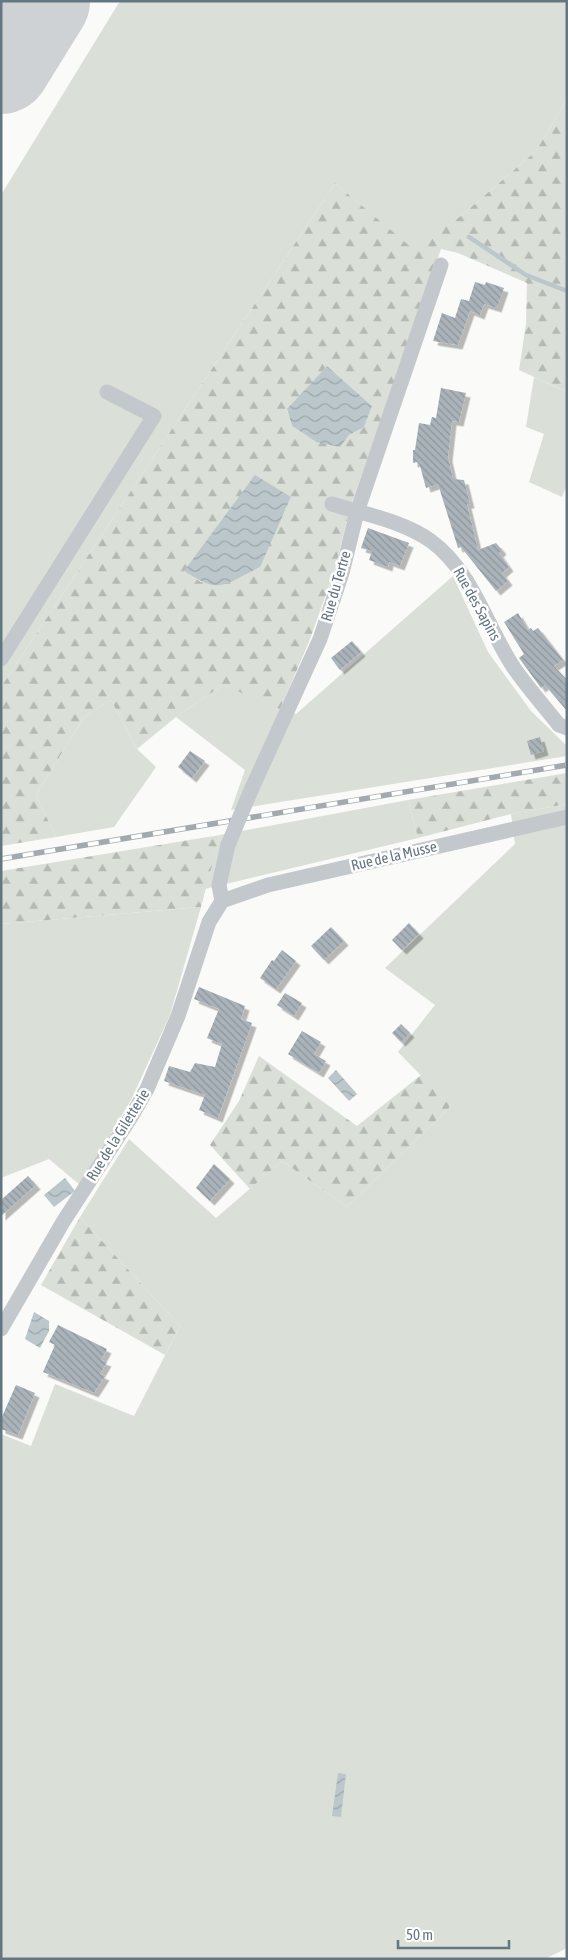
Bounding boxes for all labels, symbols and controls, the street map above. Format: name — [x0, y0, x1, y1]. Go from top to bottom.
street label: Rue du Tertre — [317, 549, 354, 623]
street label: Rue des Sapins — [450, 564, 505, 643]
street label: Rue de la Musse — [349, 837, 439, 874]
street label: Rue de la Giletterie — [83, 1086, 153, 1184]
scale bar — [398, 1918, 509, 1950]
text: 50 m — [406, 1926, 433, 1943]

